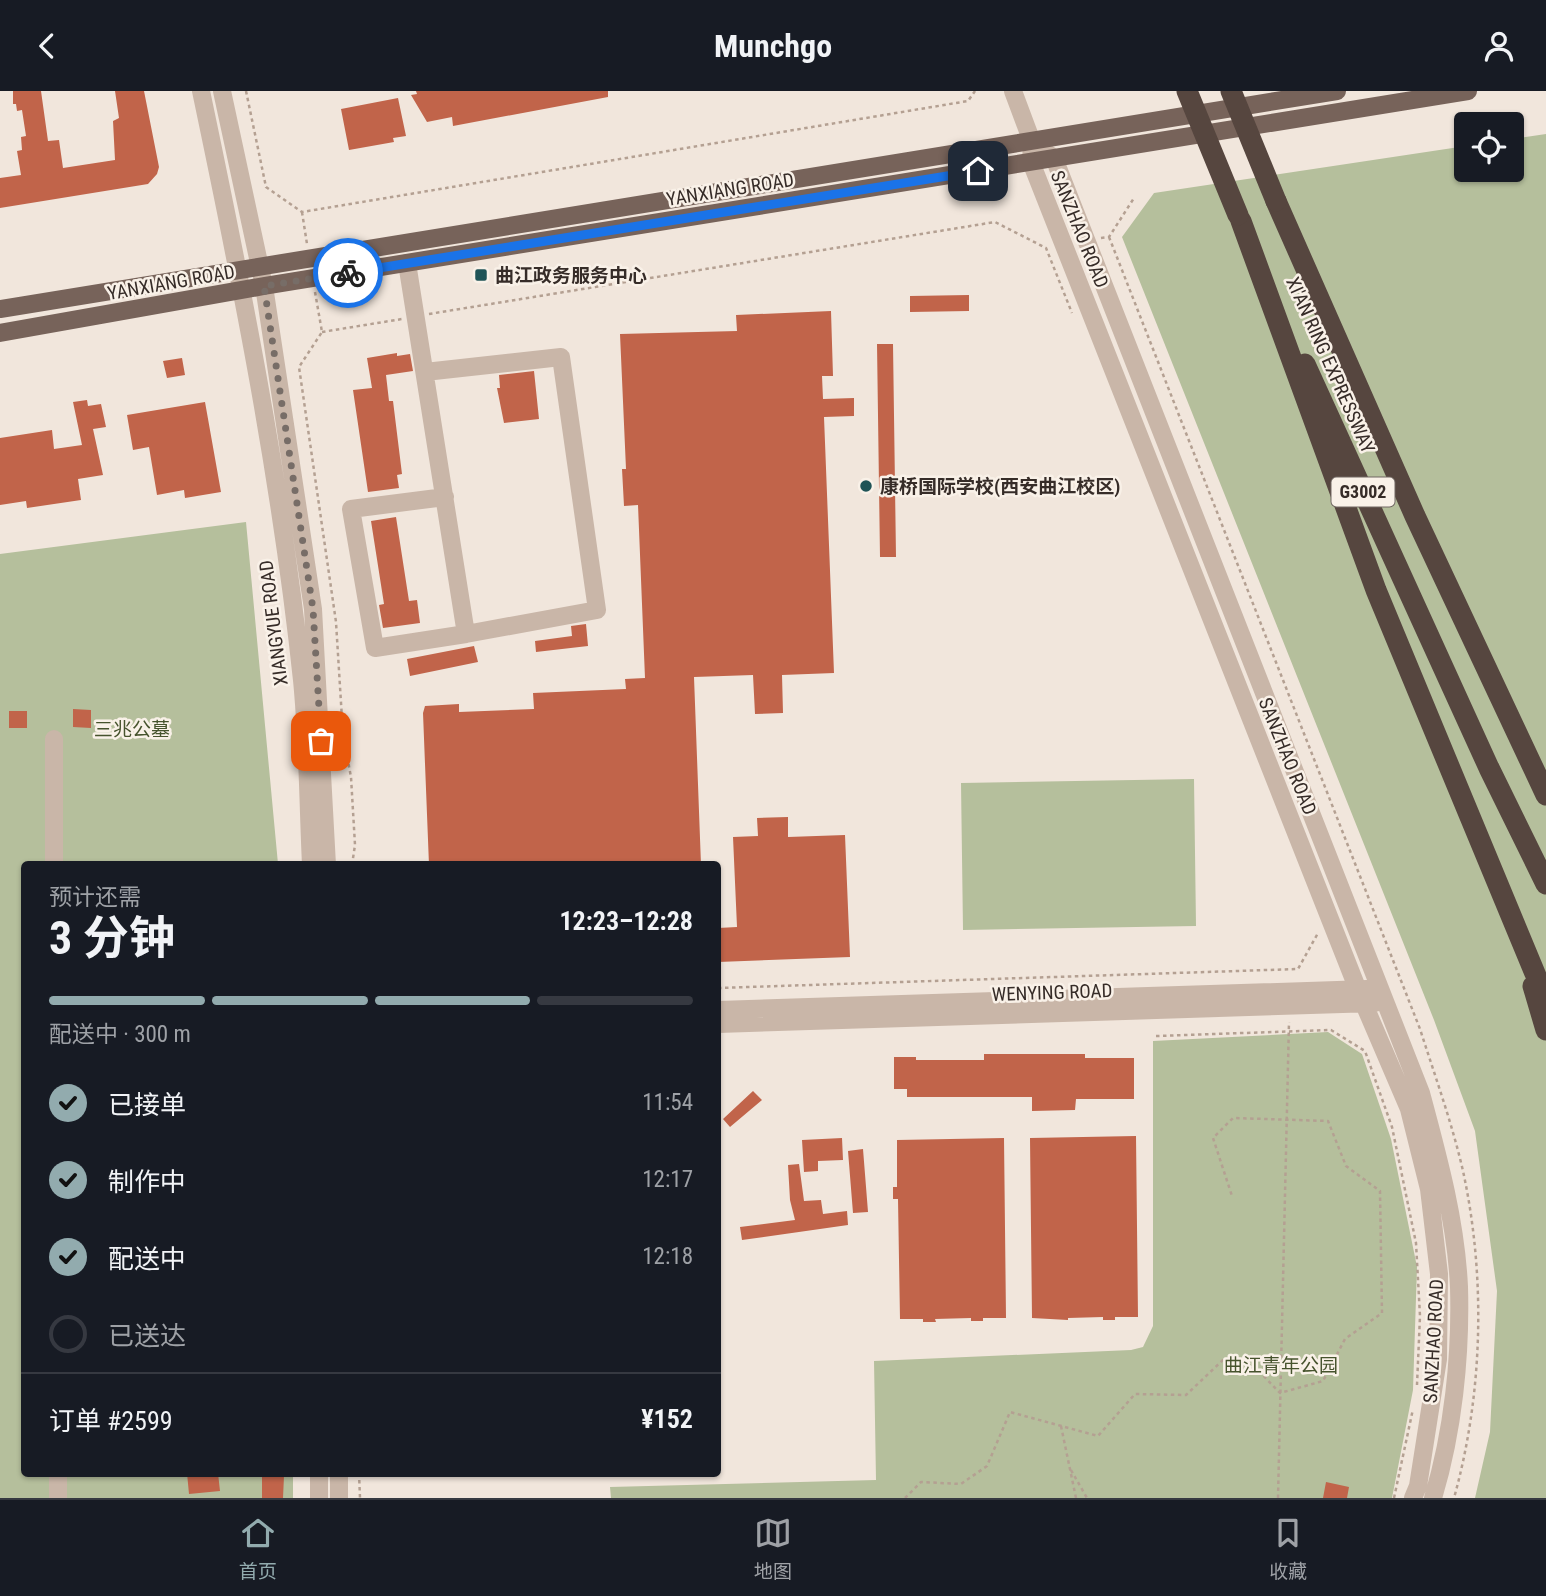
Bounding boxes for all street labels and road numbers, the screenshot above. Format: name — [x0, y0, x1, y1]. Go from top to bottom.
street label: SANZHAO ROAD — [1046, 167, 1113, 291]
street label: YANXIANG ROAD — [665, 168, 795, 211]
street label: YANXIANG ROAD — [106, 260, 237, 305]
street label: XI'AN RING EXPRESSWAY — [1281, 273, 1380, 457]
road number: G3002 — [1332, 477, 1394, 507]
street label: XIANGYUE ROAD — [254, 559, 293, 687]
street label: SANZHAO ROAD — [1254, 694, 1321, 818]
street label: WENYING ROAD — [991, 979, 1113, 1006]
street label: SANZHAO ROAD — [1419, 1278, 1448, 1404]

